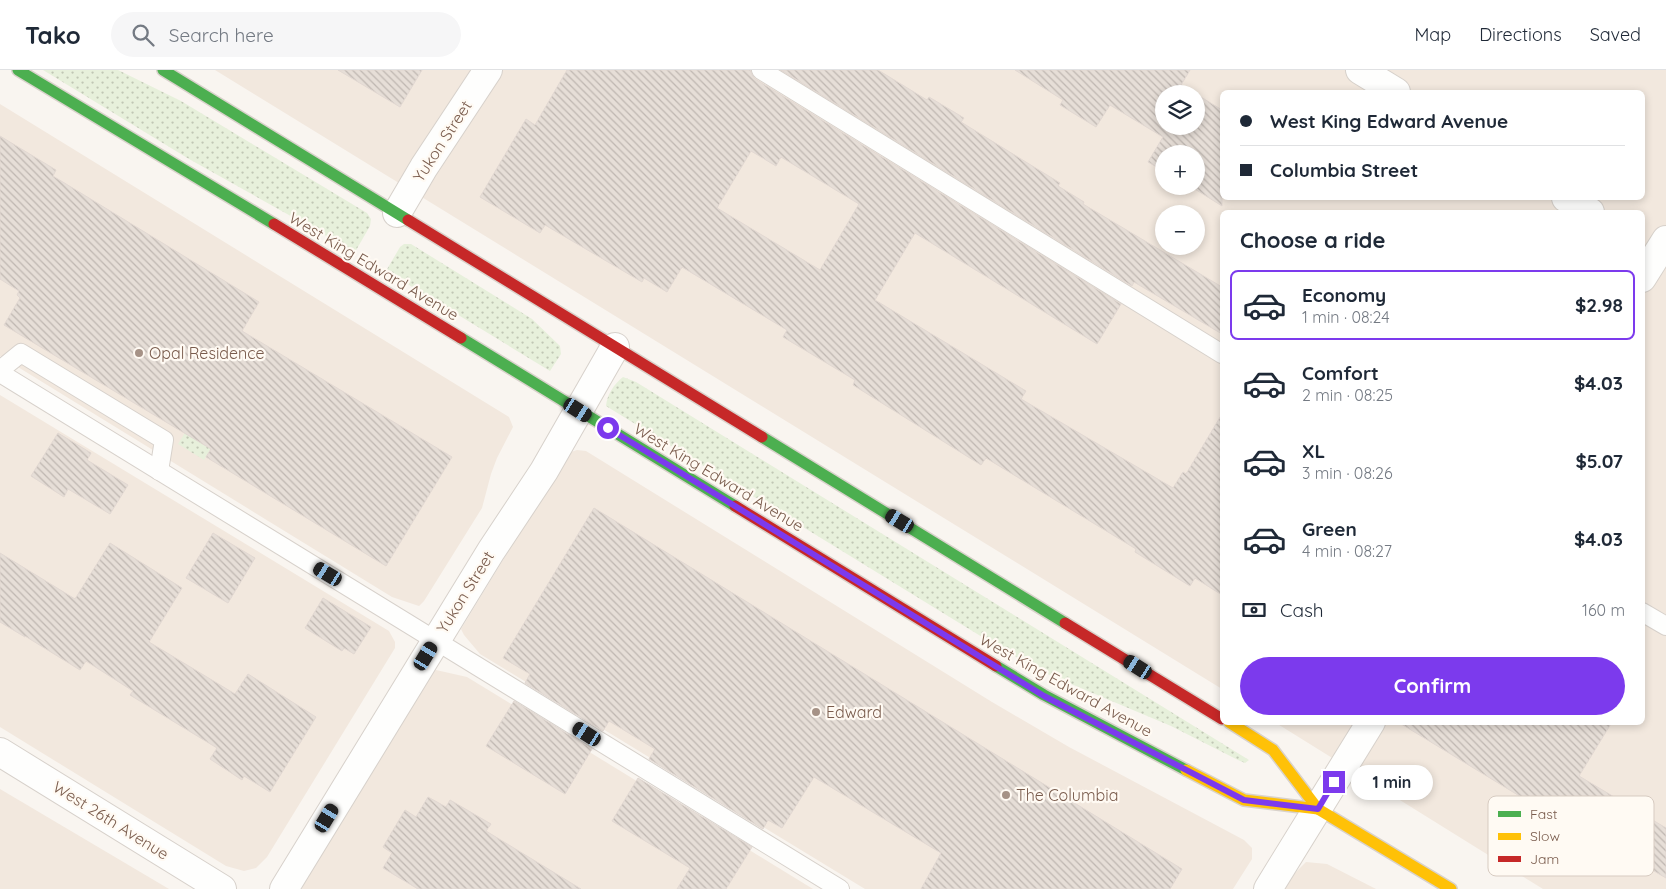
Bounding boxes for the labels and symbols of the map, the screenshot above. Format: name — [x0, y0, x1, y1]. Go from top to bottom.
street label: Yukon Street — [408, 97, 476, 185]
street label: West King Edward Avenue — [286, 207, 462, 325]
place label: Opal Residence — [149, 343, 265, 363]
marker: Opal Residence — [133, 347, 145, 359]
car — [561, 396, 594, 424]
route start — [597, 417, 619, 439]
street label: West King Edward Avenue — [631, 418, 807, 536]
car — [883, 507, 916, 535]
street label: Yukon Street — [432, 547, 498, 637]
car — [311, 560, 344, 588]
street label: West King Edward Avenue — [976, 629, 1156, 741]
car — [411, 639, 440, 673]
car — [1121, 653, 1154, 681]
place label: Edward — [826, 702, 882, 722]
marker: Edward — [810, 706, 822, 718]
car — [570, 720, 603, 748]
callout: 1 min — [1352, 764, 1434, 800]
route end — [1323, 771, 1345, 793]
street label: West 26th Avenue — [49, 776, 173, 864]
place label: The Columbia — [1016, 785, 1118, 805]
marker: The Columbia — [1000, 789, 1012, 801]
legend — [1488, 796, 1654, 876]
car — [312, 801, 341, 835]
text: Fast — [1530, 805, 1558, 823]
text: Slow — [1530, 827, 1560, 845]
text: Jam — [1530, 850, 1559, 868]

